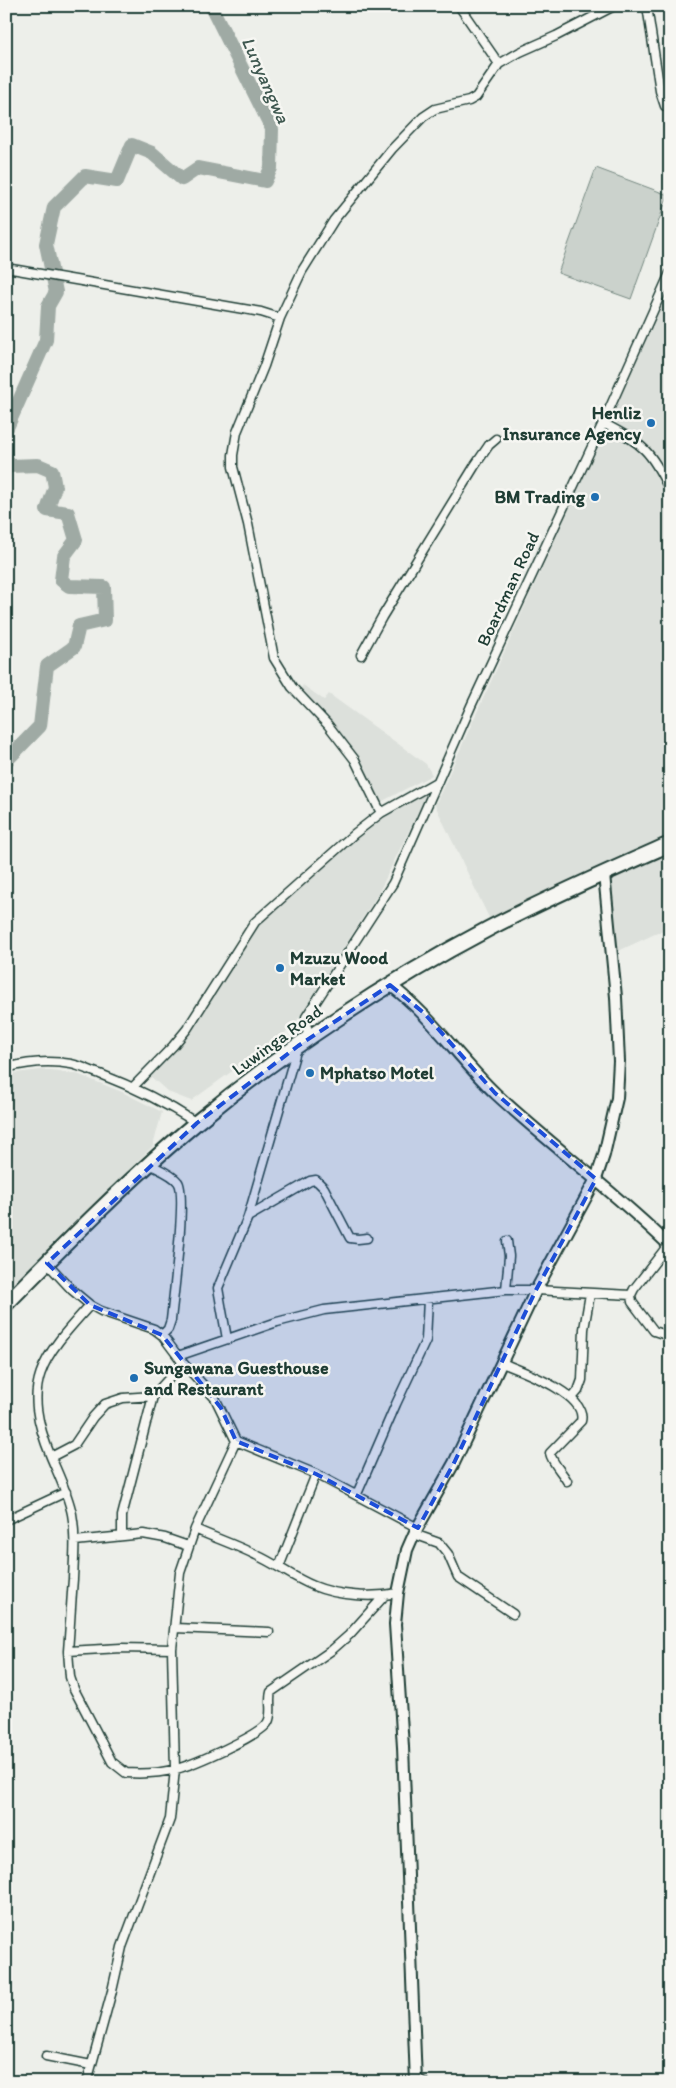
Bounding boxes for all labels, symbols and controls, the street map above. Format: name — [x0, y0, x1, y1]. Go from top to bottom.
water label: Lunyangwa — [237, 33, 295, 127]
place label: Henliz Insurance Agency — [503, 402, 642, 445]
marker: Henliz Insurance Agency — [645, 417, 657, 429]
place label: BM Trading — [494, 486, 586, 508]
marker: BM Trading — [589, 491, 601, 503]
street label: Boardman Road — [472, 528, 544, 650]
place label: Mzuzu Wood Market — [290, 947, 388, 990]
marker: Mzuzu Wood Market — [274, 962, 286, 974]
street label: Luwinga Road — [227, 1000, 327, 1080]
place label: Mphatso Motel — [320, 1062, 435, 1084]
marker: Mphatso Motel — [304, 1067, 316, 1079]
place label: Sungawana Guesthouse and Restaurant — [144, 1357, 329, 1400]
marker: Sungawana Guesthouse and Restaurant — [128, 1372, 140, 1384]

